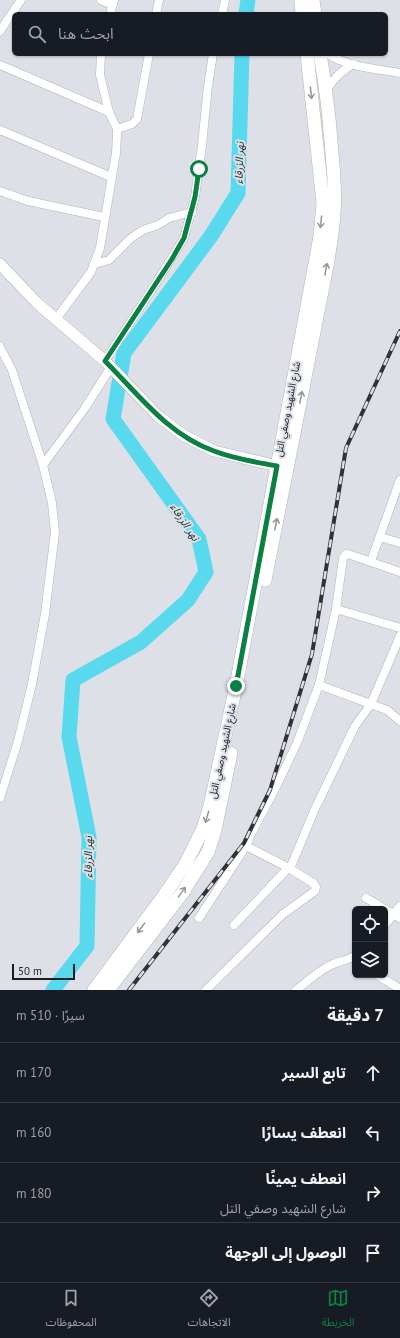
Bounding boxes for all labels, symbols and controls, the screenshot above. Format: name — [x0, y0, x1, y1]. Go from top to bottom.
search box — [12, 12, 388, 56]
icon: search — [26, 23, 48, 45]
text: ابحث هنا — [58, 24, 114, 43]
one-way arrow — [307, 86, 315, 99]
water label: نهر الزرقاء — [231, 140, 247, 184]
route start — [190, 160, 208, 178]
one-way arrow — [318, 215, 325, 228]
one-way arrow — [322, 263, 330, 276]
street label: شارع الشهيد وصفي التل — [272, 360, 304, 458]
one-way arrow — [297, 391, 305, 404]
water label: نهر الزرقاء — [167, 501, 203, 545]
one-way arrow — [272, 518, 280, 531]
route end — [227, 677, 245, 695]
street label: شارع الشهيد وصفي التل — [206, 702, 240, 800]
one-way arrow — [203, 810, 210, 823]
water label: نهر الزرقاء — [81, 834, 95, 878]
one-way arrow — [178, 886, 186, 897]
map controls — [352, 906, 388, 978]
button: locate — [352, 906, 388, 942]
one-way arrow — [136, 922, 145, 933]
button: layers — [352, 942, 388, 978]
scale bar — [12, 962, 75, 981]
text: 50 m — [18, 964, 42, 978]
text: 7 دقيقة — [327, 1004, 384, 1026]
text: سيرًا · 510 m — [16, 1007, 85, 1024]
icon: ahead — [362, 1062, 384, 1084]
text: تابع السير — [282, 1063, 346, 1082]
text: 170 m — [16, 1064, 51, 1081]
icon: left — [362, 1122, 384, 1144]
text: انعطف يسارًا — [262, 1123, 346, 1142]
text: 160 m — [16, 1124, 51, 1141]
text: انعطف يمينًا — [266, 1169, 346, 1188]
icon: right — [362, 1182, 384, 1204]
text: 180 m — [16, 1185, 51, 1202]
text: شارع الشهيد وصفي التل — [220, 1200, 346, 1217]
icon: arrive — [362, 1242, 384, 1264]
text: الوصول إلى الوجهة — [225, 1243, 346, 1262]
tab: المحفوظات — [46, 1287, 97, 1334]
tab: الاتجاهات — [188, 1287, 231, 1334]
tab: الخريطة — [322, 1287, 355, 1334]

